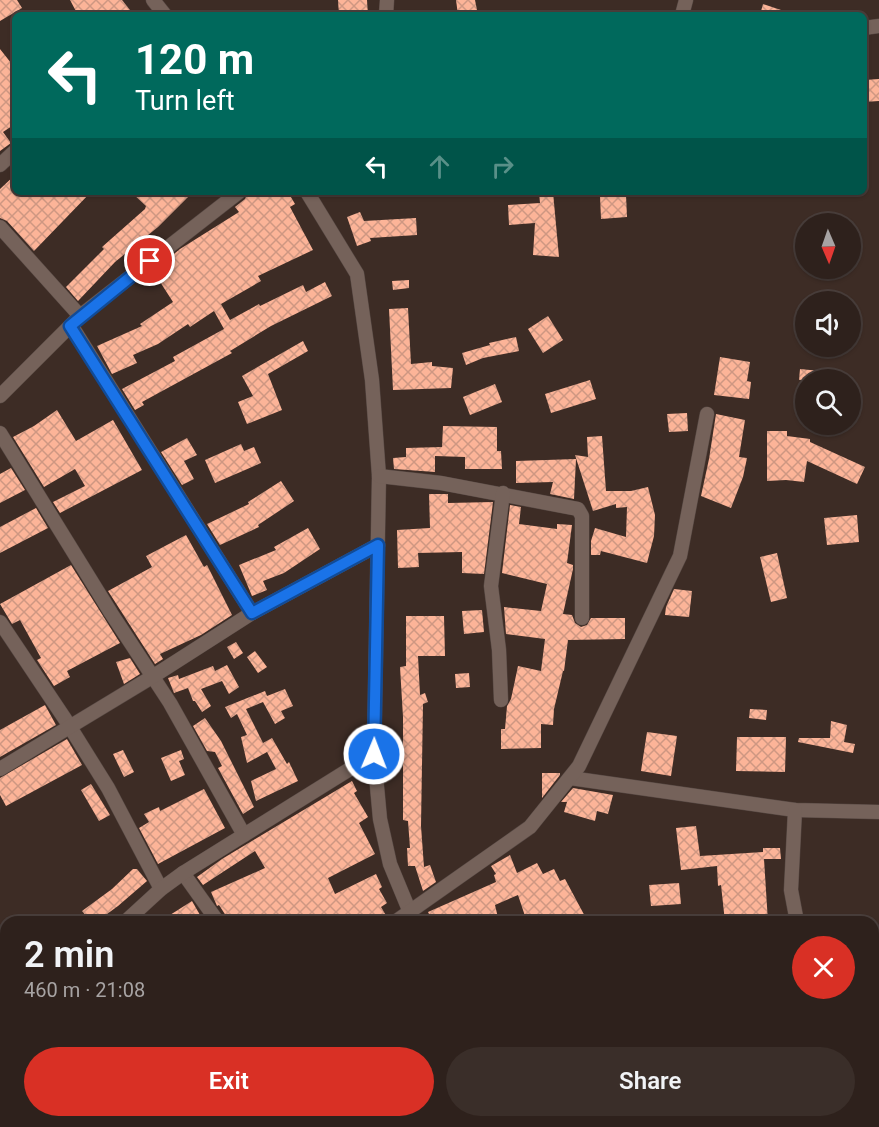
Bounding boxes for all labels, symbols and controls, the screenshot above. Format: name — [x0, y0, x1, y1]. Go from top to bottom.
text: 120 m — [135, 35, 254, 84]
icon: left — [36, 36, 114, 114]
text: Turn left — [135, 85, 235, 117]
icon: left — [360, 150, 393, 183]
icon: ahead — [423, 150, 456, 183]
icon: right — [486, 150, 519, 183]
north arrow — [795, 213, 861, 279]
map controls — [795, 213, 861, 435]
pin — [124, 235, 175, 286]
icon: arrive — [133, 244, 166, 277]
button: sound — [795, 291, 861, 357]
button: search — [795, 369, 861, 435]
position arrow — [342, 722, 406, 786]
text: 2 min — [24, 934, 114, 976]
button: close — [792, 936, 855, 999]
text: 460 m · 21:08 — [24, 978, 145, 1002]
button: Exit — [24, 1047, 434, 1116]
button: Share — [446, 1047, 855, 1116]

